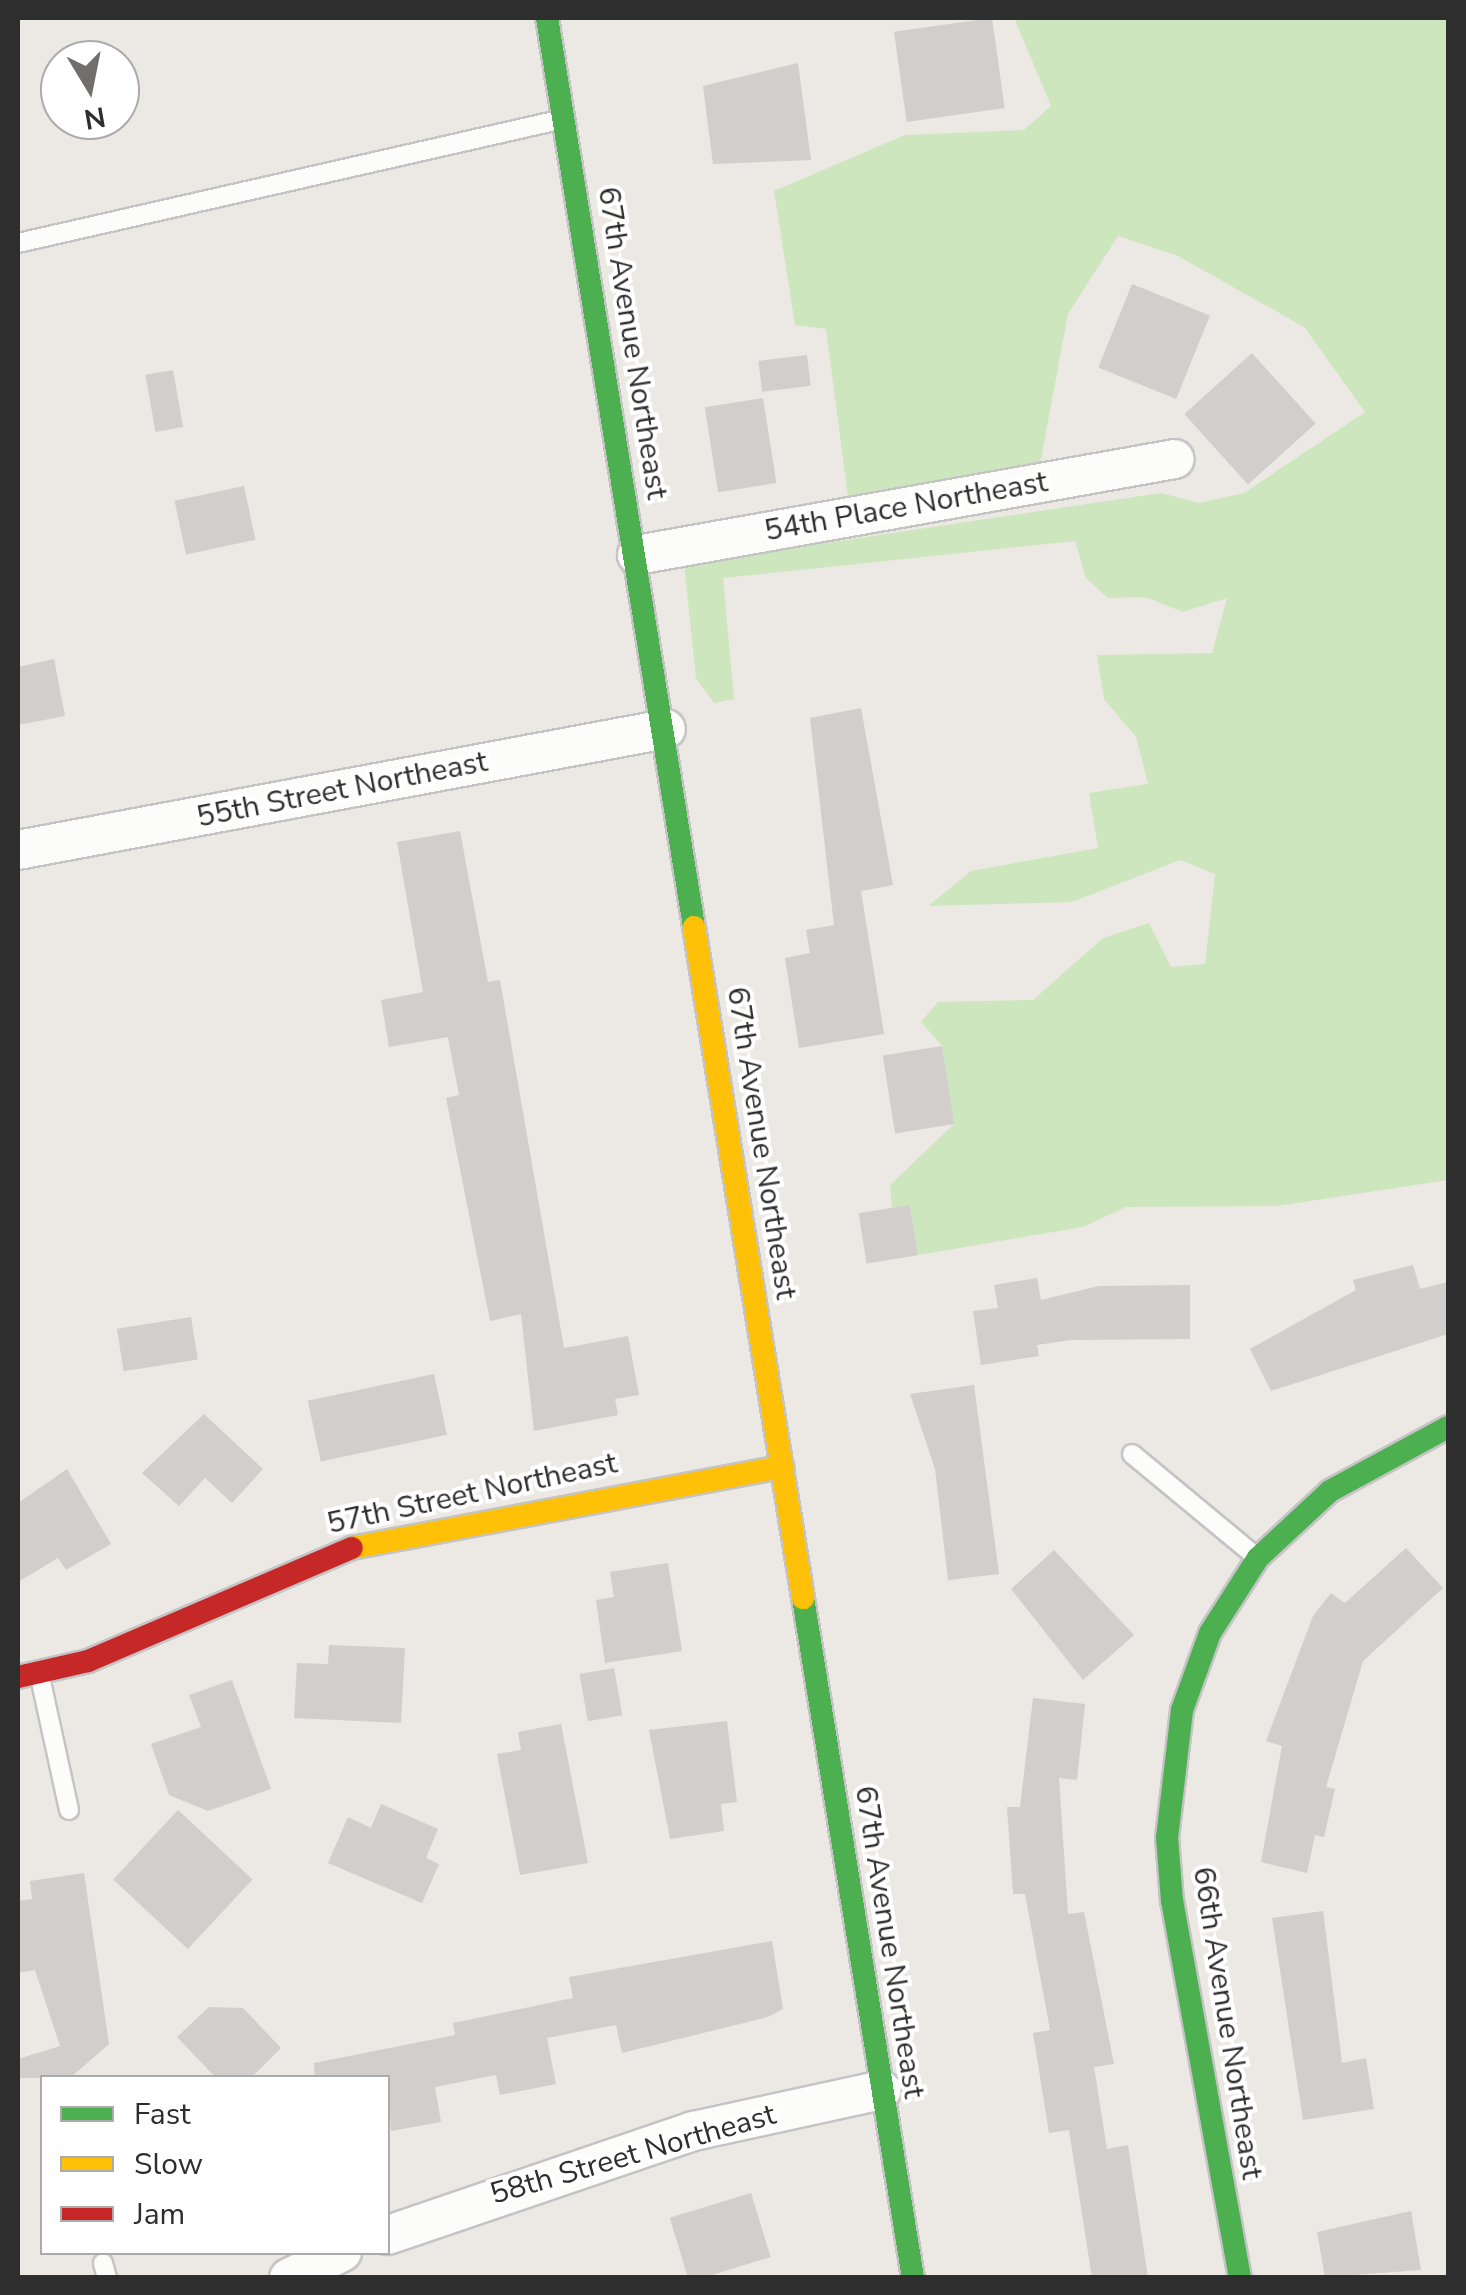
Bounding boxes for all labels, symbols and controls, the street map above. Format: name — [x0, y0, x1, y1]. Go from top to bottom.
north arrow — [40, 40, 140, 140]
text: N — [81, 97, 108, 138]
street label: 67th Avenue Northeast — [590, 184, 674, 502]
street label: 54th Place Northeast — [762, 464, 1050, 550]
street label: 55th Street Northeast — [194, 744, 490, 836]
street label: 67th Avenue Northeast — [719, 984, 803, 1302]
street label: 57th Street Northeast — [324, 1446, 620, 1542]
street label: 67th Avenue Northeast — [847, 1783, 931, 2101]
street label: 66th Avenue Northeast — [1185, 1864, 1269, 2182]
legend — [40, 2075, 390, 2255]
text: Fast — [134, 2094, 191, 2135]
street label: 58th Street Northeast — [486, 2097, 780, 2213]
text: Slow — [134, 2144, 203, 2185]
text: Jam — [134, 2194, 185, 2235]

